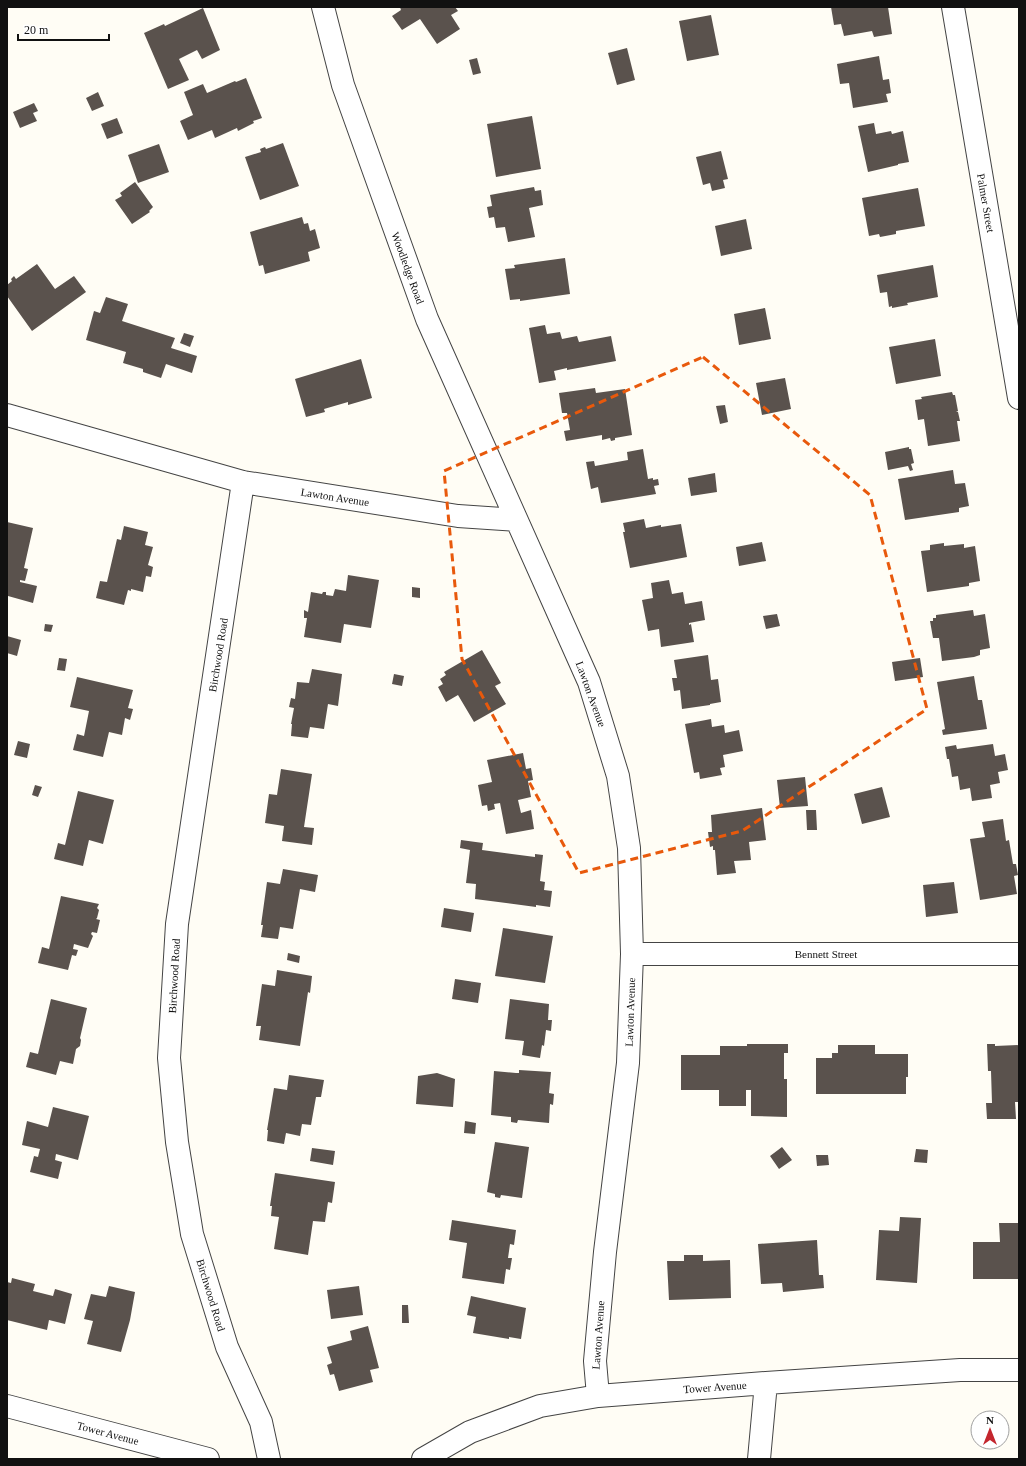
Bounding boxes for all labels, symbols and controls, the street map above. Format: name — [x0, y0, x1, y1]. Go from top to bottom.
scale bar — [18, 16, 109, 42]
text: 20 m — [24, 23, 49, 37]
street label: Palmer Street — [975, 173, 997, 233]
street label: Woodledge Road — [389, 230, 427, 306]
street label: Lawton Avenue — [300, 486, 370, 508]
street label: Birchwood Road — [206, 617, 230, 693]
street label: Lawton Avenue — [574, 659, 609, 729]
street label: Birchwood Road — [166, 938, 182, 1014]
street label: Bennett Street — [795, 948, 857, 960]
street label: Lawton Avenue — [623, 977, 637, 1047]
street label: Birchwood Road — [194, 1257, 228, 1333]
street label: Lawton Avenue — [590, 1300, 606, 1370]
street label: Tower Avenue — [683, 1379, 747, 1395]
north arrow — [970, 1410, 1010, 1450]
text: N — [986, 1414, 994, 1426]
street label: Tower Avenue — [76, 1419, 140, 1447]

